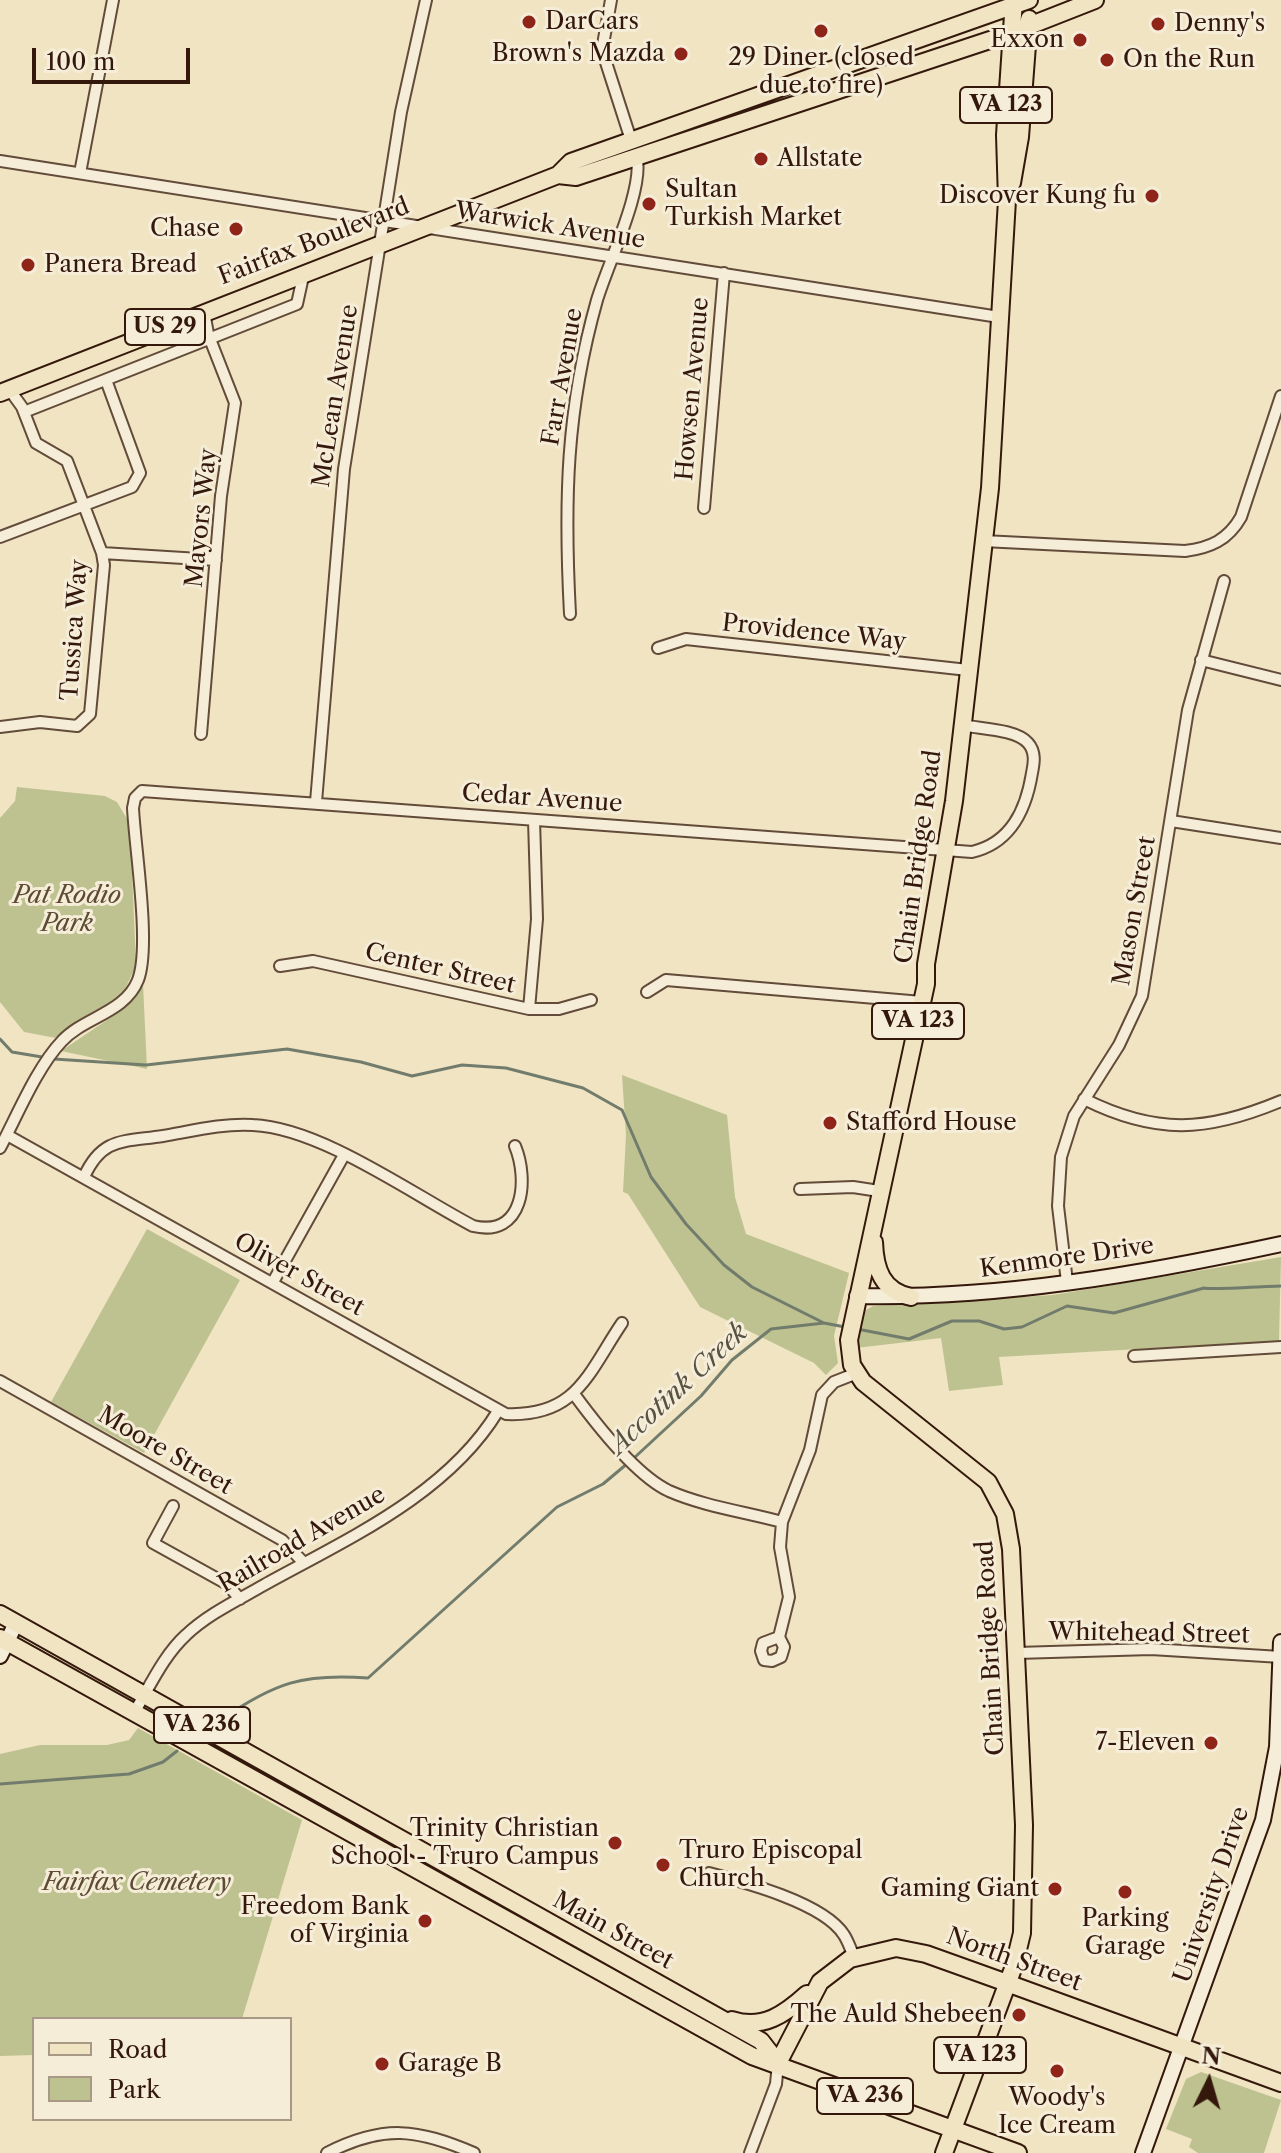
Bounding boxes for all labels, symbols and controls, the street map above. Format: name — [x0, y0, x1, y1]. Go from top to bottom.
place label: DarCars — [545, 8, 639, 36]
place label: Denny's — [1174, 10, 1265, 38]
marker: DarCars — [520, 13, 538, 31]
marker: Denny's — [1149, 15, 1167, 33]
marker: 29 Diner (closed due to fire) — [812, 22, 830, 40]
place label: Exxon — [990, 26, 1064, 54]
marker: Exxon — [1071, 31, 1089, 49]
scale bar — [36, 32, 194, 82]
place label: Brown's Mazda — [492, 40, 665, 68]
place label: 29 Diner (closed due to fire) — [728, 44, 914, 100]
marker: Brown's Mazda — [672, 45, 690, 63]
place label: On the Run — [1123, 46, 1255, 74]
text: 100 m — [46, 47, 115, 76]
marker: On the Run — [1098, 51, 1116, 69]
road number: VA 123 — [960, 87, 1052, 123]
place label: Allstate — [777, 145, 862, 173]
marker: Allstate — [752, 150, 770, 168]
place label: Sultan Turkish Market — [665, 176, 842, 232]
place label: Discover Kung fu — [939, 182, 1136, 210]
marker: Discover Kung fu — [1143, 187, 1161, 205]
street label: Fairfax Boulevard — [214, 192, 414, 292]
marker: Sultan Turkish Market — [640, 195, 658, 213]
street label: Warwick Avenue — [453, 197, 647, 255]
place label: Chase — [150, 215, 220, 243]
marker: Chase — [227, 220, 245, 238]
place label: Panera Bread — [44, 251, 197, 279]
marker: Panera Bread — [19, 256, 37, 274]
street label: Howsen Avenue — [671, 296, 715, 482]
street label: McLean Avenue — [307, 302, 365, 490]
street label: Farr Avenue — [537, 306, 589, 448]
road number: US 29 — [125, 309, 205, 345]
street label: Mayors Way — [180, 447, 224, 589]
street label: Tussica Way — [56, 558, 94, 702]
street label: Providence Way — [720, 609, 908, 657]
street label: Chain Bridge Road — [890, 748, 948, 966]
street label: Cedar Avenue — [461, 779, 623, 819]
street label: Mason Street — [1108, 834, 1162, 988]
park label: Pat Rodio Park — [13, 882, 121, 938]
street label: Center Street — [362, 938, 518, 1000]
road number: VA 123 — [872, 1003, 964, 1039]
place label: Stafford House — [846, 1109, 1017, 1137]
marker: Stafford House — [821, 1114, 839, 1132]
street label: Oliver Street — [229, 1227, 369, 1323]
street label: Kenmore Drive — [978, 1232, 1156, 1284]
water label: Accotink Creek — [604, 1317, 754, 1461]
street label: Moore Street — [93, 1401, 237, 1501]
street label: Railroad Avenue — [213, 1480, 391, 1600]
street label: Chain Bridge Road — [971, 1540, 1011, 1756]
street label: Whitehead Street — [1048, 1618, 1250, 1650]
road number: VA 236 — [154, 1707, 250, 1743]
place label: 7-Eleven — [1096, 1729, 1195, 1757]
marker: 7-Eleven — [1202, 1734, 1220, 1752]
street label: University Drive — [1168, 1803, 1256, 1987]
place label: Trinity Christian School - Truro Campus — [331, 1815, 599, 1871]
marker: Trinity Christian School - Truro Campus — [606, 1834, 624, 1852]
place label: Truro Episcopal Church — [679, 1837, 862, 1893]
marker: Truro Episcopal Church — [654, 1856, 672, 1874]
park label: Fairfax Cemetery — [43, 1869, 231, 1897]
place label: Gaming Giant — [880, 1875, 1039, 1903]
marker: Gaming Giant — [1046, 1880, 1064, 1898]
marker: Parking Garage — [1116, 1883, 1134, 1901]
street label: Main Street — [548, 1886, 678, 1976]
place label: Freedom Bank of Virginia — [240, 1893, 409, 1949]
place label: Parking Garage — [1081, 1905, 1169, 1961]
marker: Freedom Bank of Virginia — [416, 1912, 434, 1930]
street label: North Street — [942, 1922, 1086, 1998]
place label: The Auld Shebeen — [791, 2001, 1003, 2029]
marker: The Auld Shebeen — [1010, 2006, 1028, 2024]
legend — [32, 2017, 292, 2121]
text: Road — [108, 2035, 167, 2064]
road number: VA 123 — [934, 2037, 1026, 2073]
north arrow — [1169, 2041, 1249, 2121]
text: N — [1200, 2042, 1222, 2071]
place label: Garage B — [398, 2050, 502, 2078]
marker: Garage B — [373, 2055, 391, 2073]
marker: Woody's Ice Cream — [1048, 2062, 1066, 2080]
text: Park — [108, 2075, 160, 2104]
road number: VA 236 — [817, 2078, 913, 2114]
place label: Woody's Ice Cream — [998, 2084, 1116, 2140]

